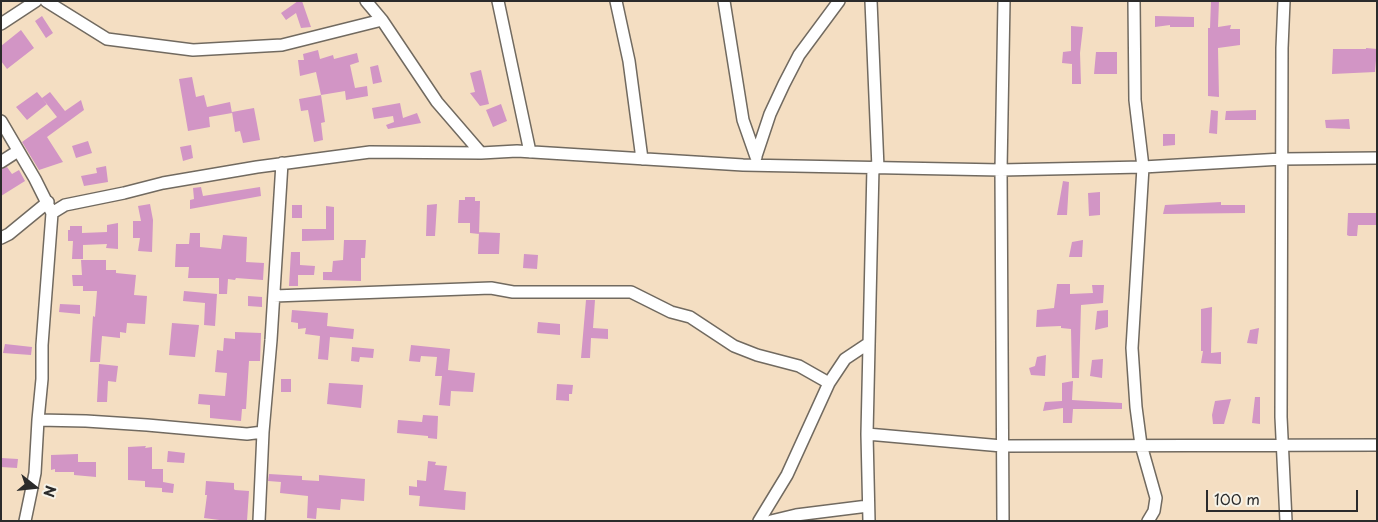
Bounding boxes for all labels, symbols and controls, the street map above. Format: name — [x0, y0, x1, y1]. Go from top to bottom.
north arrow — [10, 462, 60, 512]
scale bar — [1208, 480, 1360, 512]
text: N — [38, 483, 62, 499]
text: 100 m — [1214, 487, 1260, 510]

